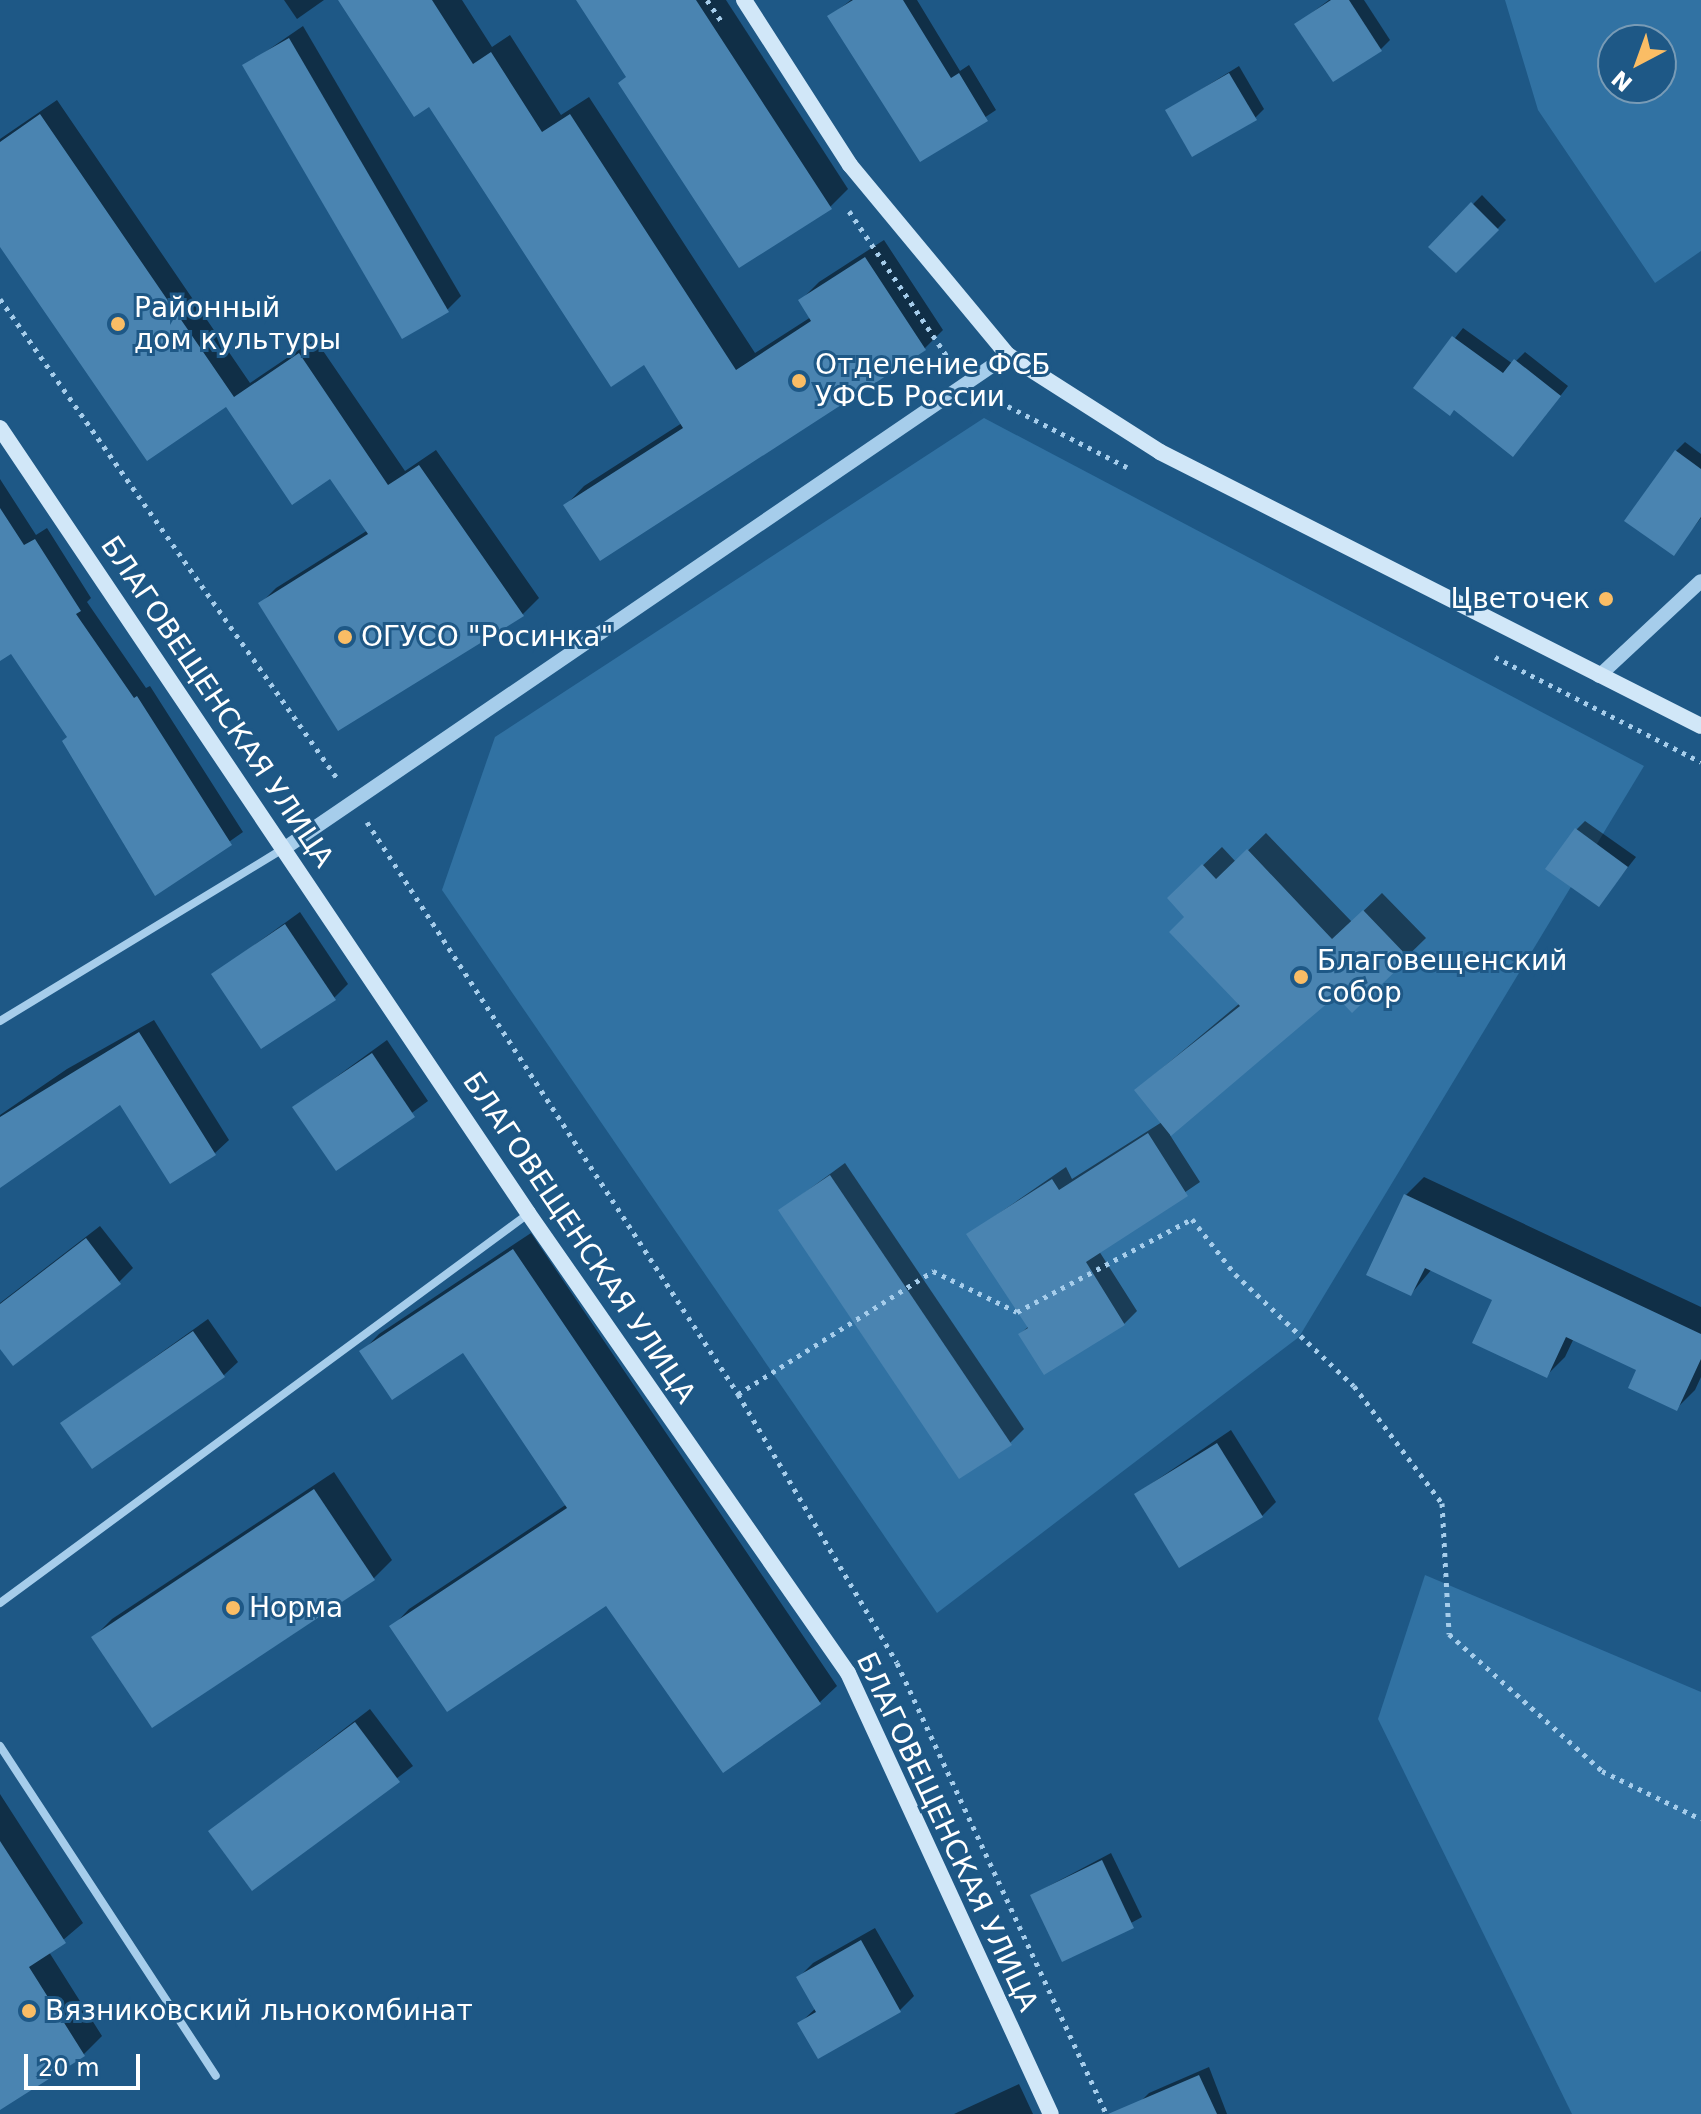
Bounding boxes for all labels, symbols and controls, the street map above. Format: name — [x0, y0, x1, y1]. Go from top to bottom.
north arrow — [1597, 24, 1677, 104]
text: N — [1607, 66, 1637, 96]
place label: Районный дом культуры — [134, 291, 341, 357]
marker: Районный дом культуры — [109, 315, 127, 333]
place label: Отделение ФСБ УФСБ России — [815, 348, 1051, 414]
marker: Отделение ФСБ УФСБ России — [790, 372, 808, 390]
street label: БЛАГОВЕЩЕНСКАЯ УЛИЦА — [94, 530, 340, 874]
place label: Цветочек — [1450, 582, 1590, 616]
marker: Цветочек — [1597, 590, 1615, 608]
place label: ОГУСО "Росинка" — [361, 620, 613, 654]
marker: ОГУСО "Росинка" — [336, 628, 354, 646]
place label: Благовещенский собор — [1317, 944, 1567, 1010]
marker: Благовещенский собор — [1292, 968, 1310, 986]
street label: БЛАГОВЕЩЕНСКАЯ УЛИЦА — [456, 1066, 702, 1410]
place label: Норма — [249, 1591, 343, 1625]
marker: Норма — [224, 1599, 242, 1617]
street label: БЛАГОВЕЩЕНСКАЯ УЛИЦА — [849, 1647, 1045, 2017]
place label: Вязниковский льнокомбинат — [45, 1994, 473, 2028]
marker: Вязниковский льнокомбинат — [20, 2002, 38, 2020]
scale bar — [28, 2038, 144, 2088]
text: 20 m — [38, 2054, 100, 2082]

